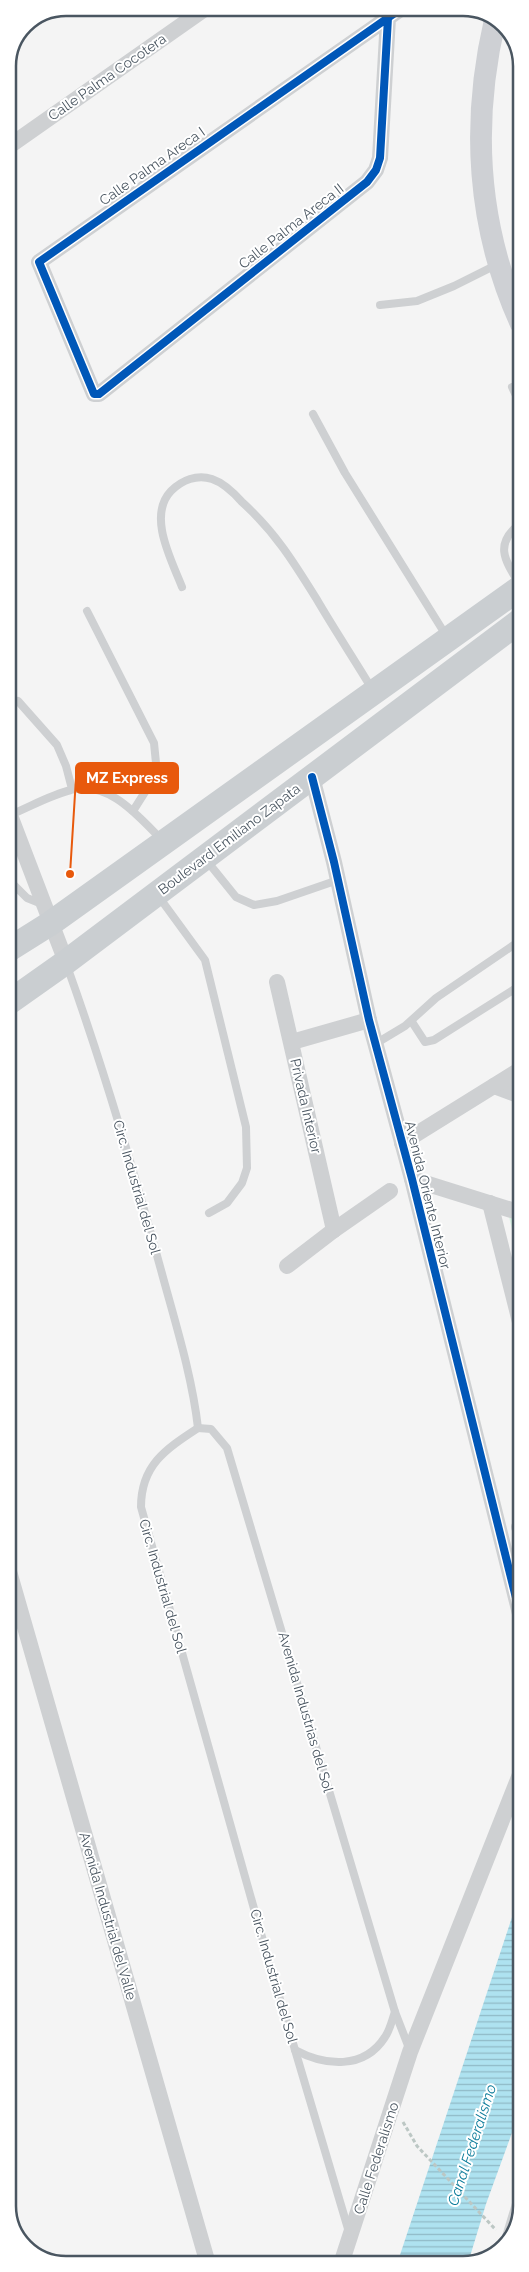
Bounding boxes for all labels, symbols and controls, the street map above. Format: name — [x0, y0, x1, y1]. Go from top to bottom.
street label: Calle Palma Cocotera — [45, 30, 169, 124]
street label: Calle Palma Areca I — [96, 124, 208, 208]
street label: Calle Palma Areca II — [235, 180, 347, 272]
callout: MZ Express — [76, 763, 178, 793]
text: MZ Express — [86, 769, 168, 787]
street label: Boulevard Emiliano Zapata — [155, 780, 303, 898]
street label: Privada Interior — [287, 1057, 325, 1155]
street label: Circ. Industrial del Sol — [110, 1118, 164, 1256]
street label: Avenida Oriente Interior — [402, 1119, 454, 1271]
street label: Circ. Industrial del Sol — [136, 1517, 190, 1655]
street label: Avenida Industrias del Sol — [275, 1630, 337, 1794]
street label: Avenida Industrial del Valle — [76, 1830, 140, 2002]
street label: Circ. Industrial del Sol — [247, 1907, 301, 2045]
water label: Canal Federalismo — [444, 2082, 500, 2208]
street label: Calle Federalismo — [350, 2100, 402, 2216]

